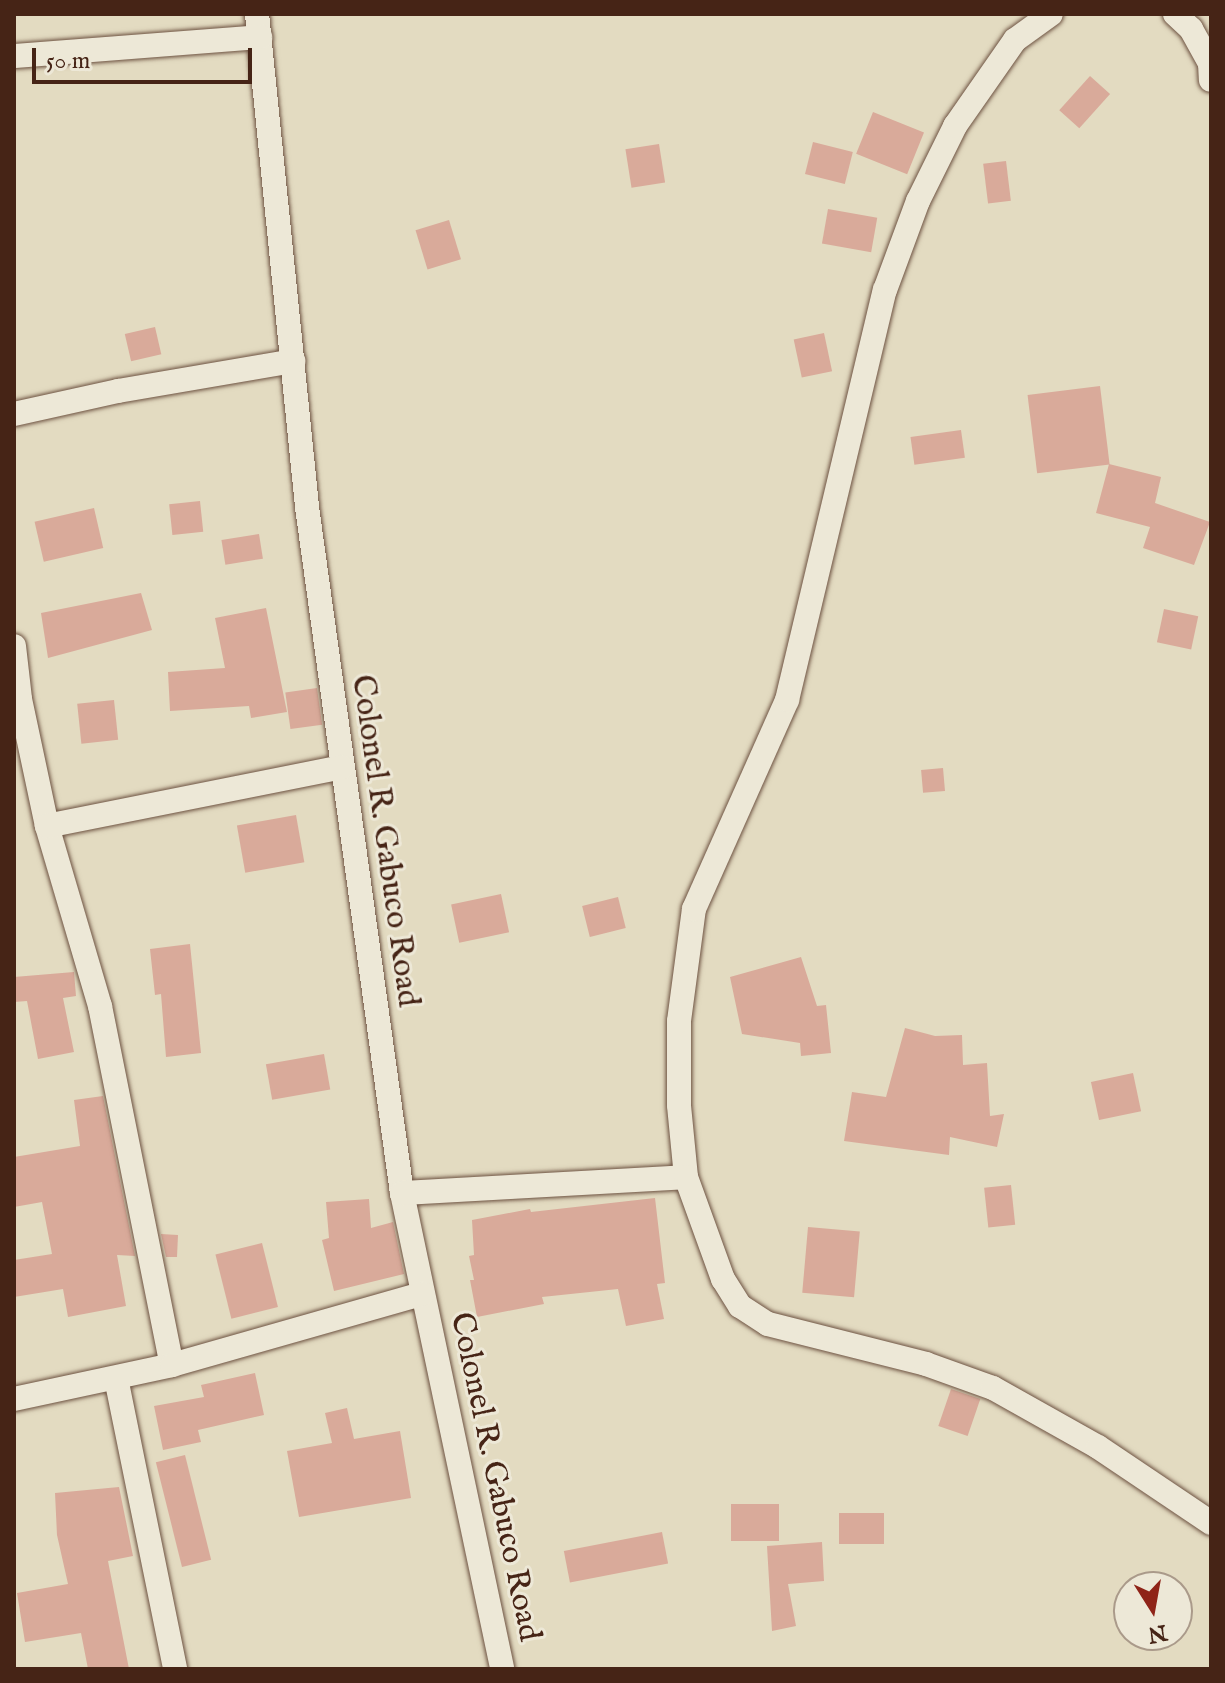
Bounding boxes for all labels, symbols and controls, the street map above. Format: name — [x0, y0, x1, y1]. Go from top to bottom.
scale bar — [36, 32, 256, 82]
text: 50 m — [46, 46, 90, 77]
street label: Colonel R. Gabuco Road — [342, 673, 426, 1009]
street label: Colonel R. Gabuco Road — [440, 1309, 548, 1645]
north arrow — [1113, 1571, 1193, 1651]
text: N — [1145, 1617, 1169, 1648]

